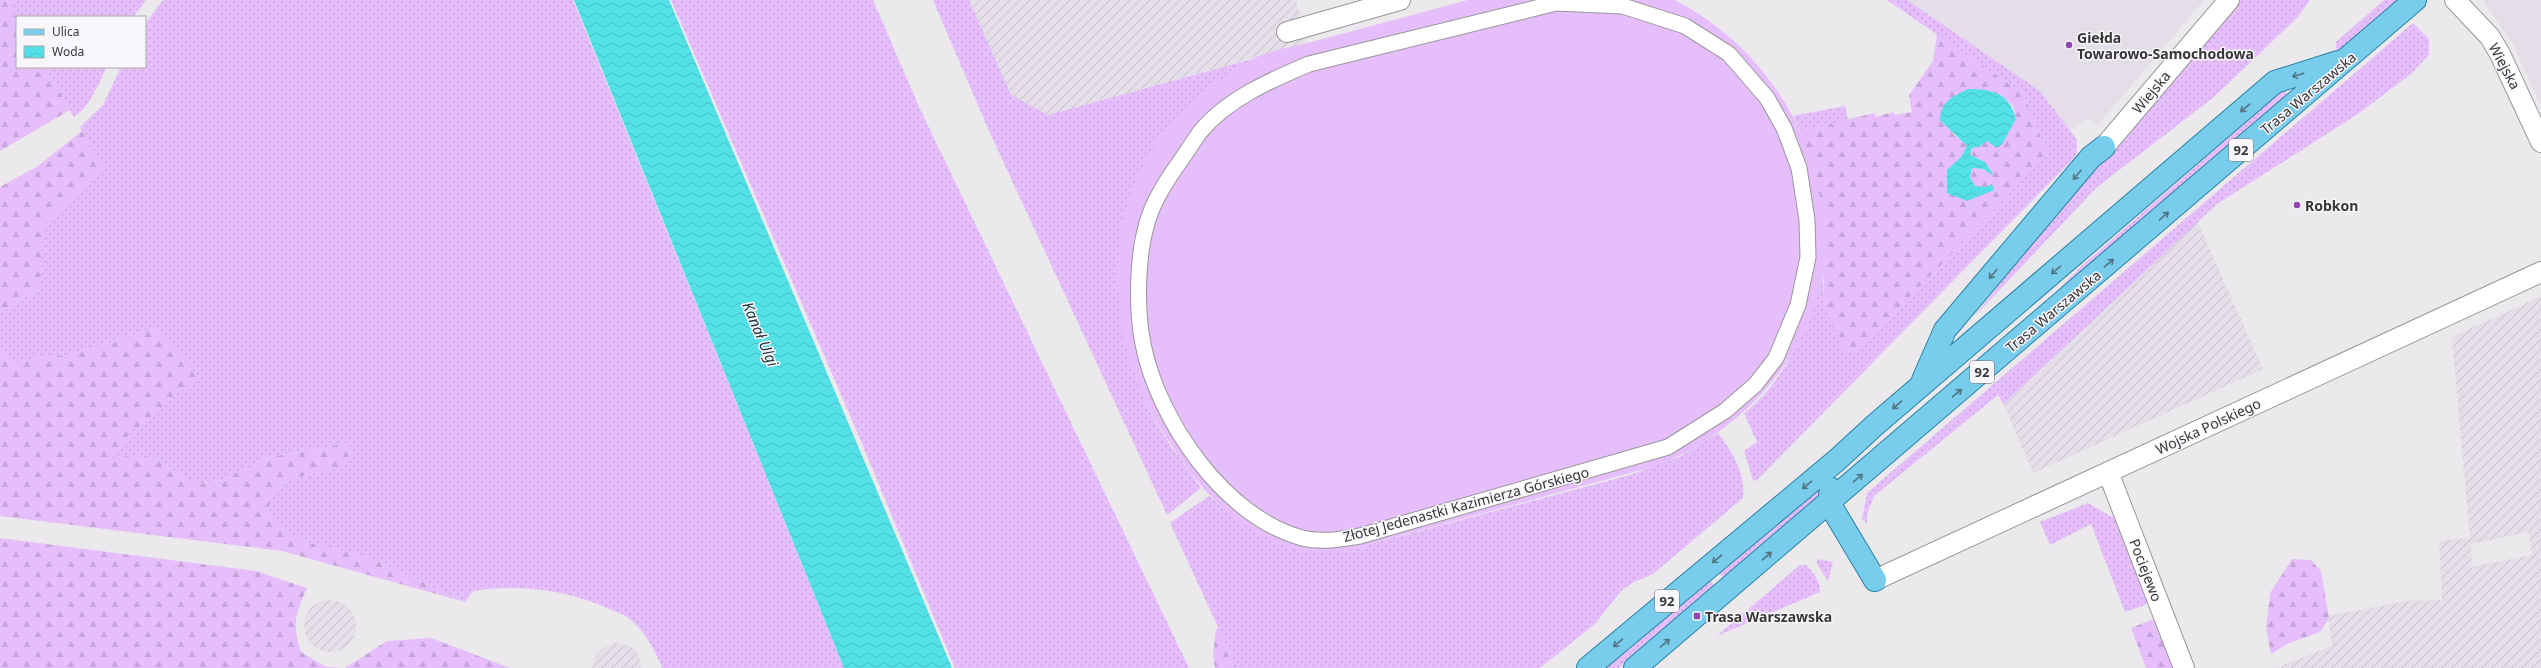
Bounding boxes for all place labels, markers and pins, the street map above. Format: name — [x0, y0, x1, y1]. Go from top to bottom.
place label: Giełda Towarowo-Samochodowa — [2077, 28, 2254, 63]
marker: Giełda Towarowo-Samochodowa — [2064, 40, 2074, 50]
place label: Robkon — [2305, 196, 2358, 215]
marker: Robkon — [2292, 200, 2302, 210]
place label: Trasa Warszawska — [1705, 607, 1832, 626]
marker: Trasa Warszawska — [1692, 611, 1702, 621]

